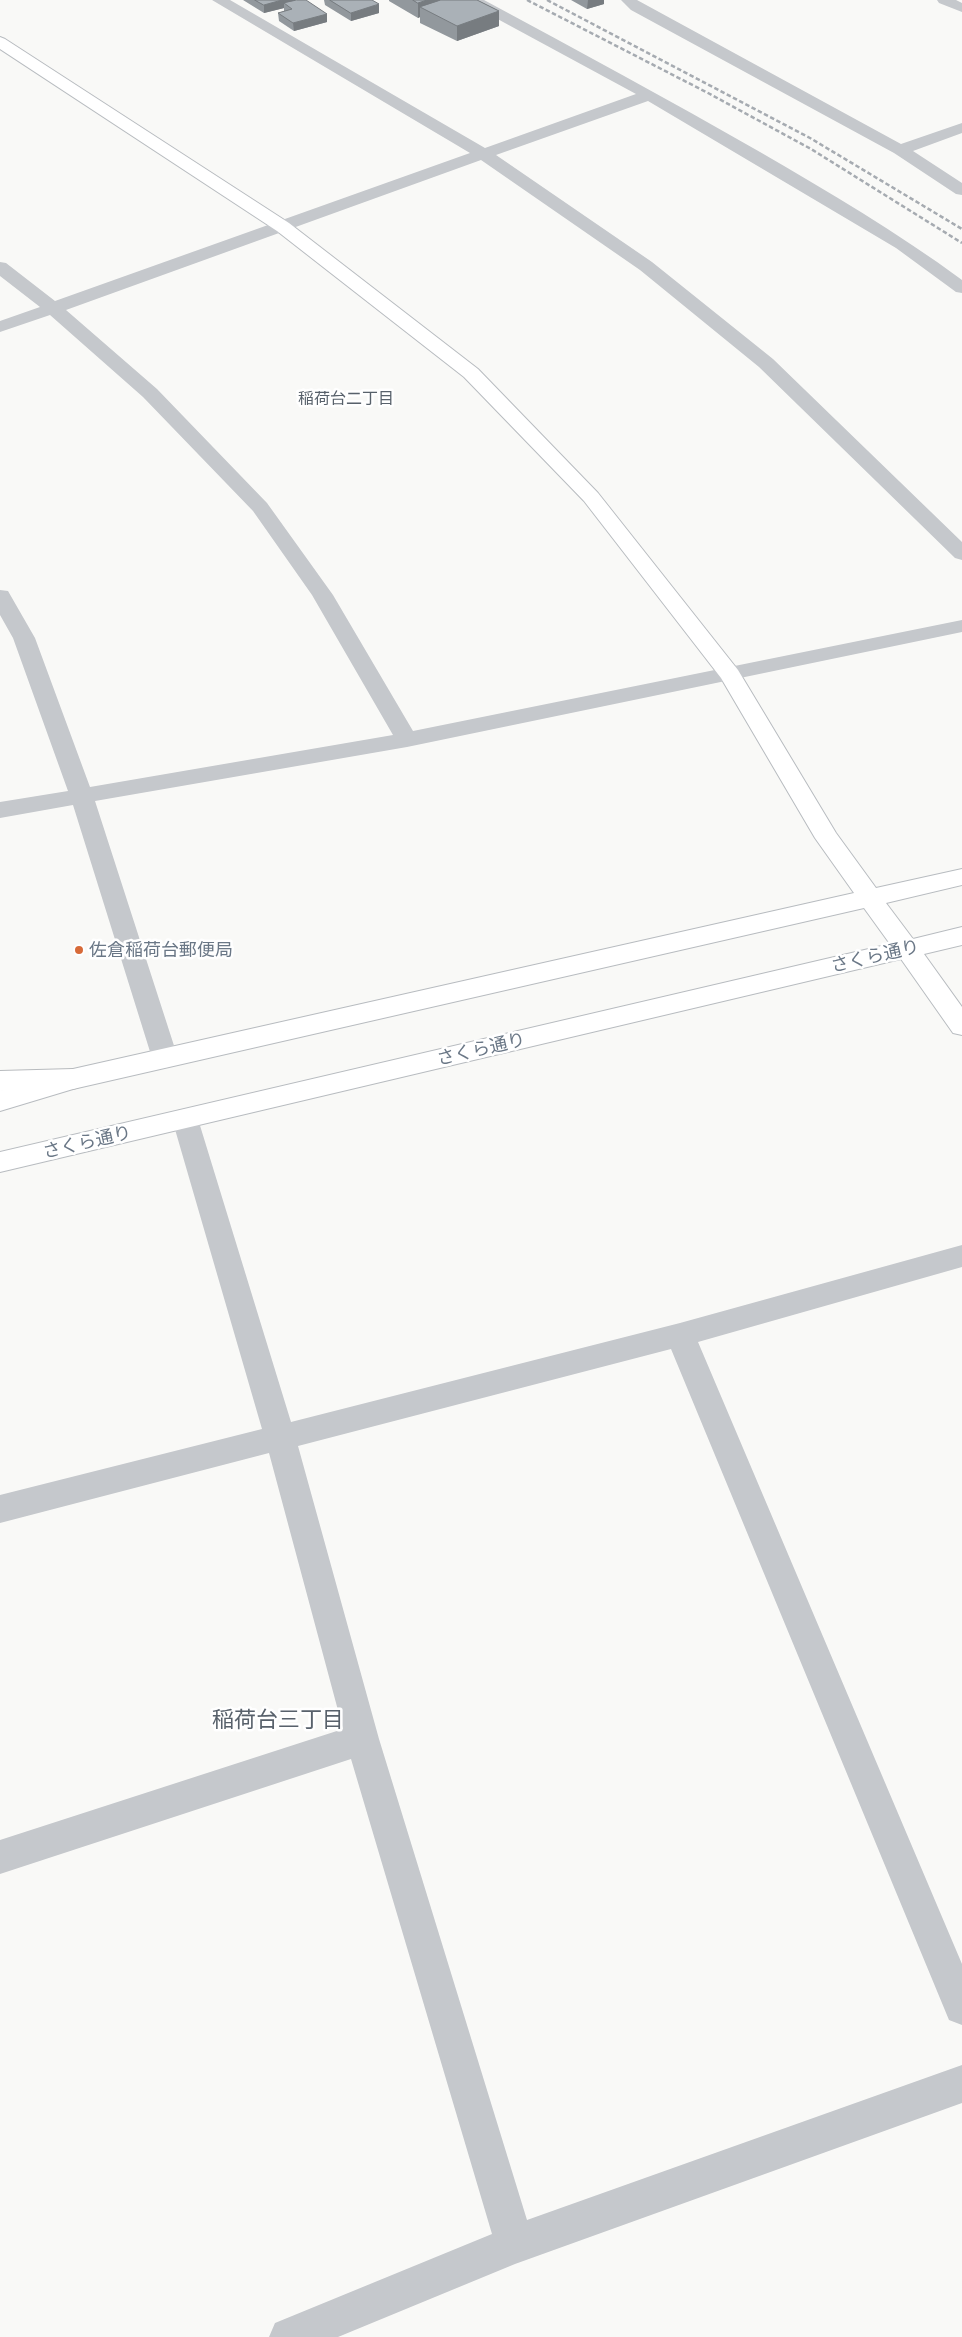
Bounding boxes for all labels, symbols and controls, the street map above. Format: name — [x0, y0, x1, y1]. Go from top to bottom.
district label: 稲荷台二丁目 — [298, 389, 394, 409]
street label: さくら通り — [829, 935, 921, 977]
place label: 佐倉稲荷台郵便局 — [89, 939, 233, 961]
marker: 佐倉稲荷台郵便局 — [73, 944, 85, 956]
street label: さくら通り — [435, 1028, 527, 1070]
street label: さくら通り — [41, 1121, 133, 1163]
district label: 稲荷台三丁目 — [212, 1707, 344, 1733]

